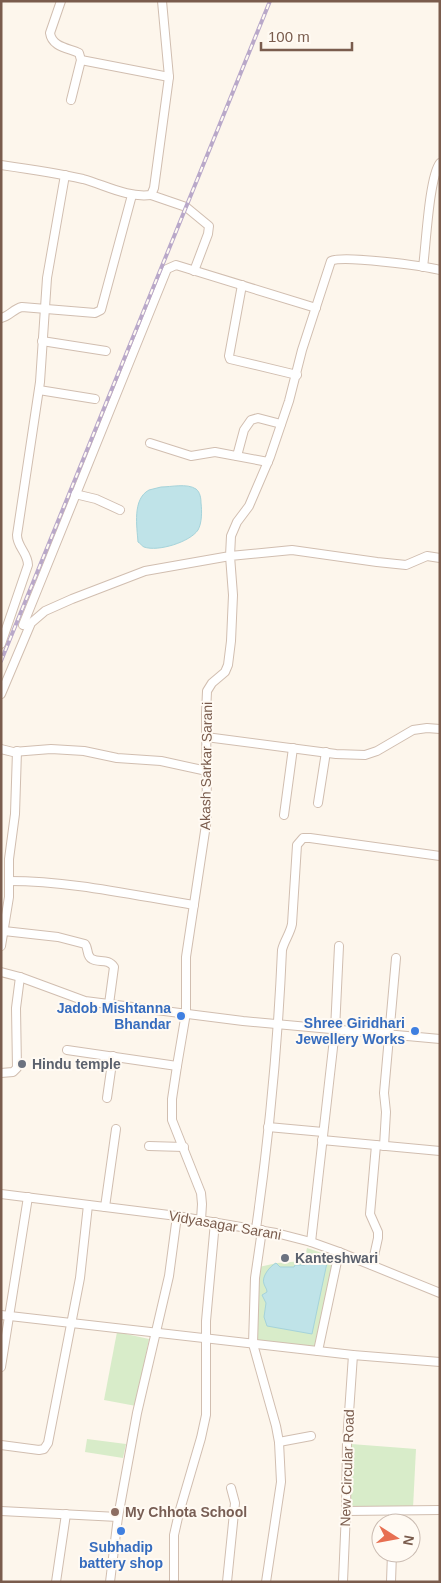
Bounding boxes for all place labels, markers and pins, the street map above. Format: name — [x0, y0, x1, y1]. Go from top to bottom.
place label: Jadob Mishtanna Bhandar — [57, 1000, 172, 1032]
marker: Jadob Mishtanna Bhandar — [175, 1010, 187, 1022]
place label: Shree Giridhari Jewellery Works — [296, 1015, 405, 1047]
marker: Shree Giridhari Jewellery Works — [409, 1025, 421, 1037]
place label: Hindu temple — [32, 1056, 121, 1072]
marker: Hindu temple — [16, 1058, 28, 1070]
place label: Kanteshwari — [295, 1250, 378, 1266]
marker: Kanteshwari — [279, 1252, 291, 1264]
place label: My Chhota School — [125, 1504, 247, 1520]
marker: My Chhota School — [109, 1506, 121, 1518]
marker: Subhadip battery shop — [115, 1525, 127, 1537]
place label: Subhadip battery shop — [79, 1539, 163, 1571]

